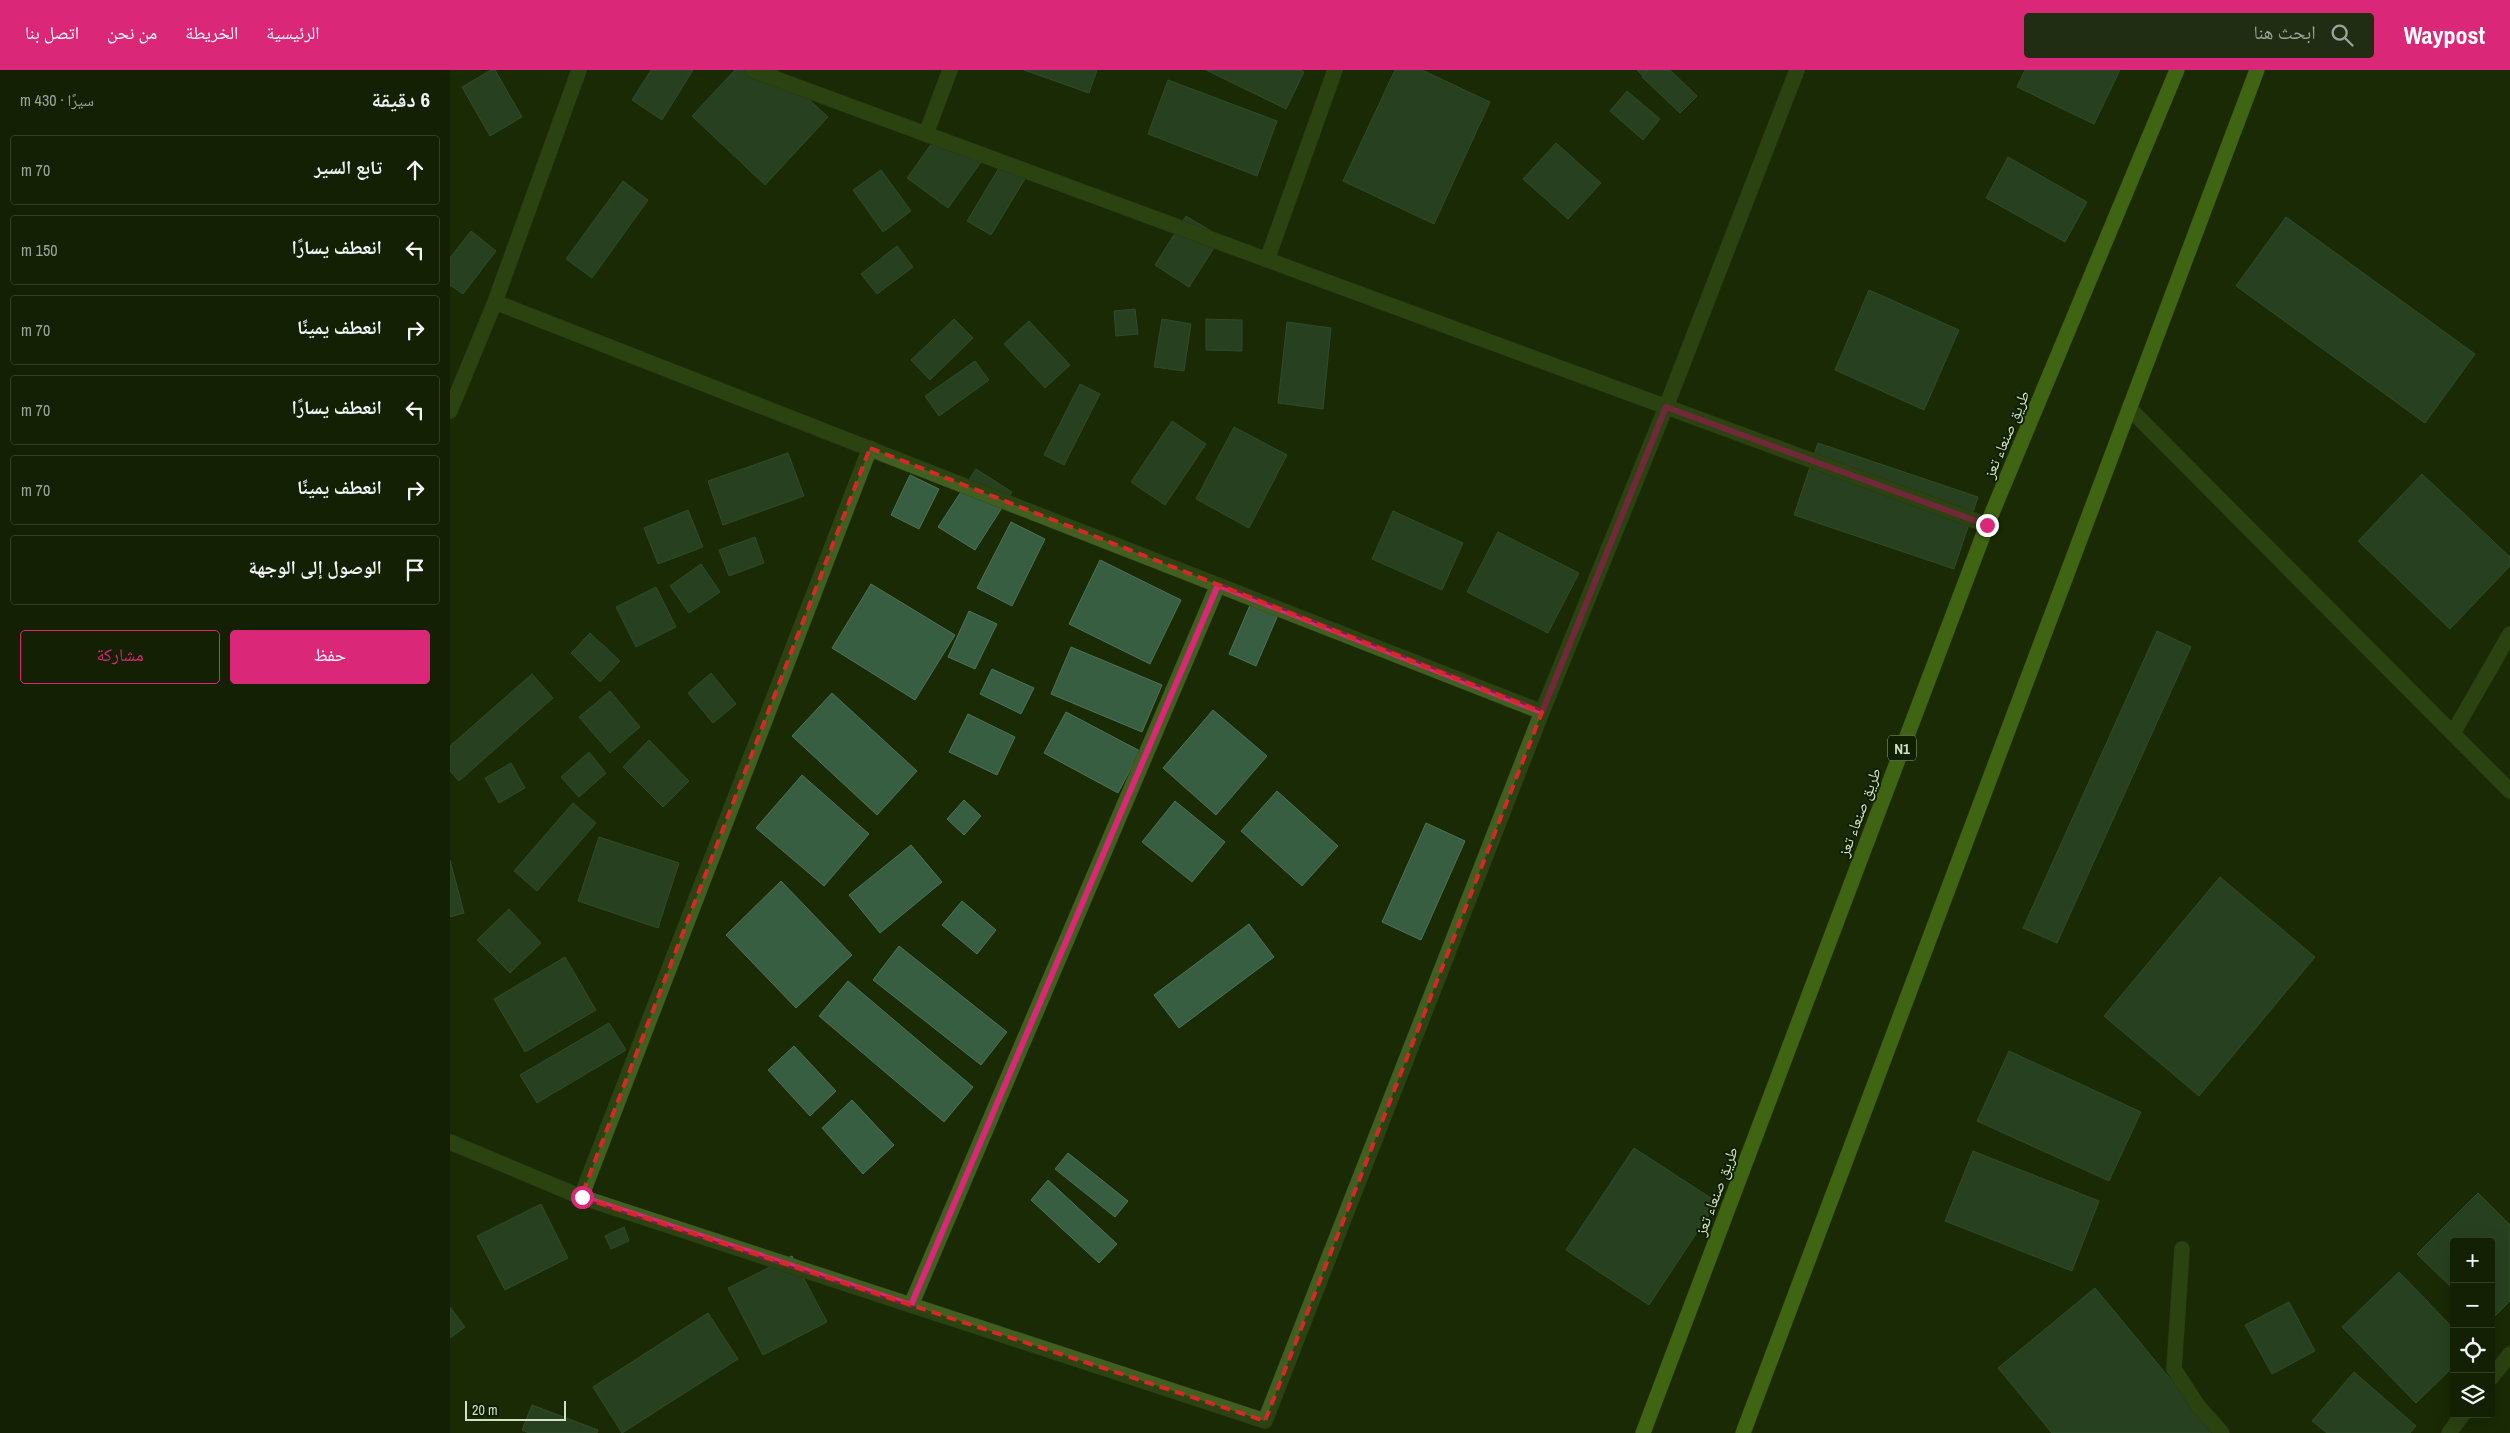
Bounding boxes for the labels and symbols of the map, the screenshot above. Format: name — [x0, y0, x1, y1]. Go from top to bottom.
street label: طريق صنعاء تعز — [1977, 387, 2034, 482]
route end — [1976, 514, 1999, 537]
road number: N1 — [1888, 736, 1916, 760]
street label: طريق صنعاء تعز — [1832, 764, 1886, 861]
street label: طريق صنعاء تعز — [1689, 1143, 1743, 1240]
route start — [571, 1186, 594, 1209]
scale bar — [465, 1398, 566, 1421]

